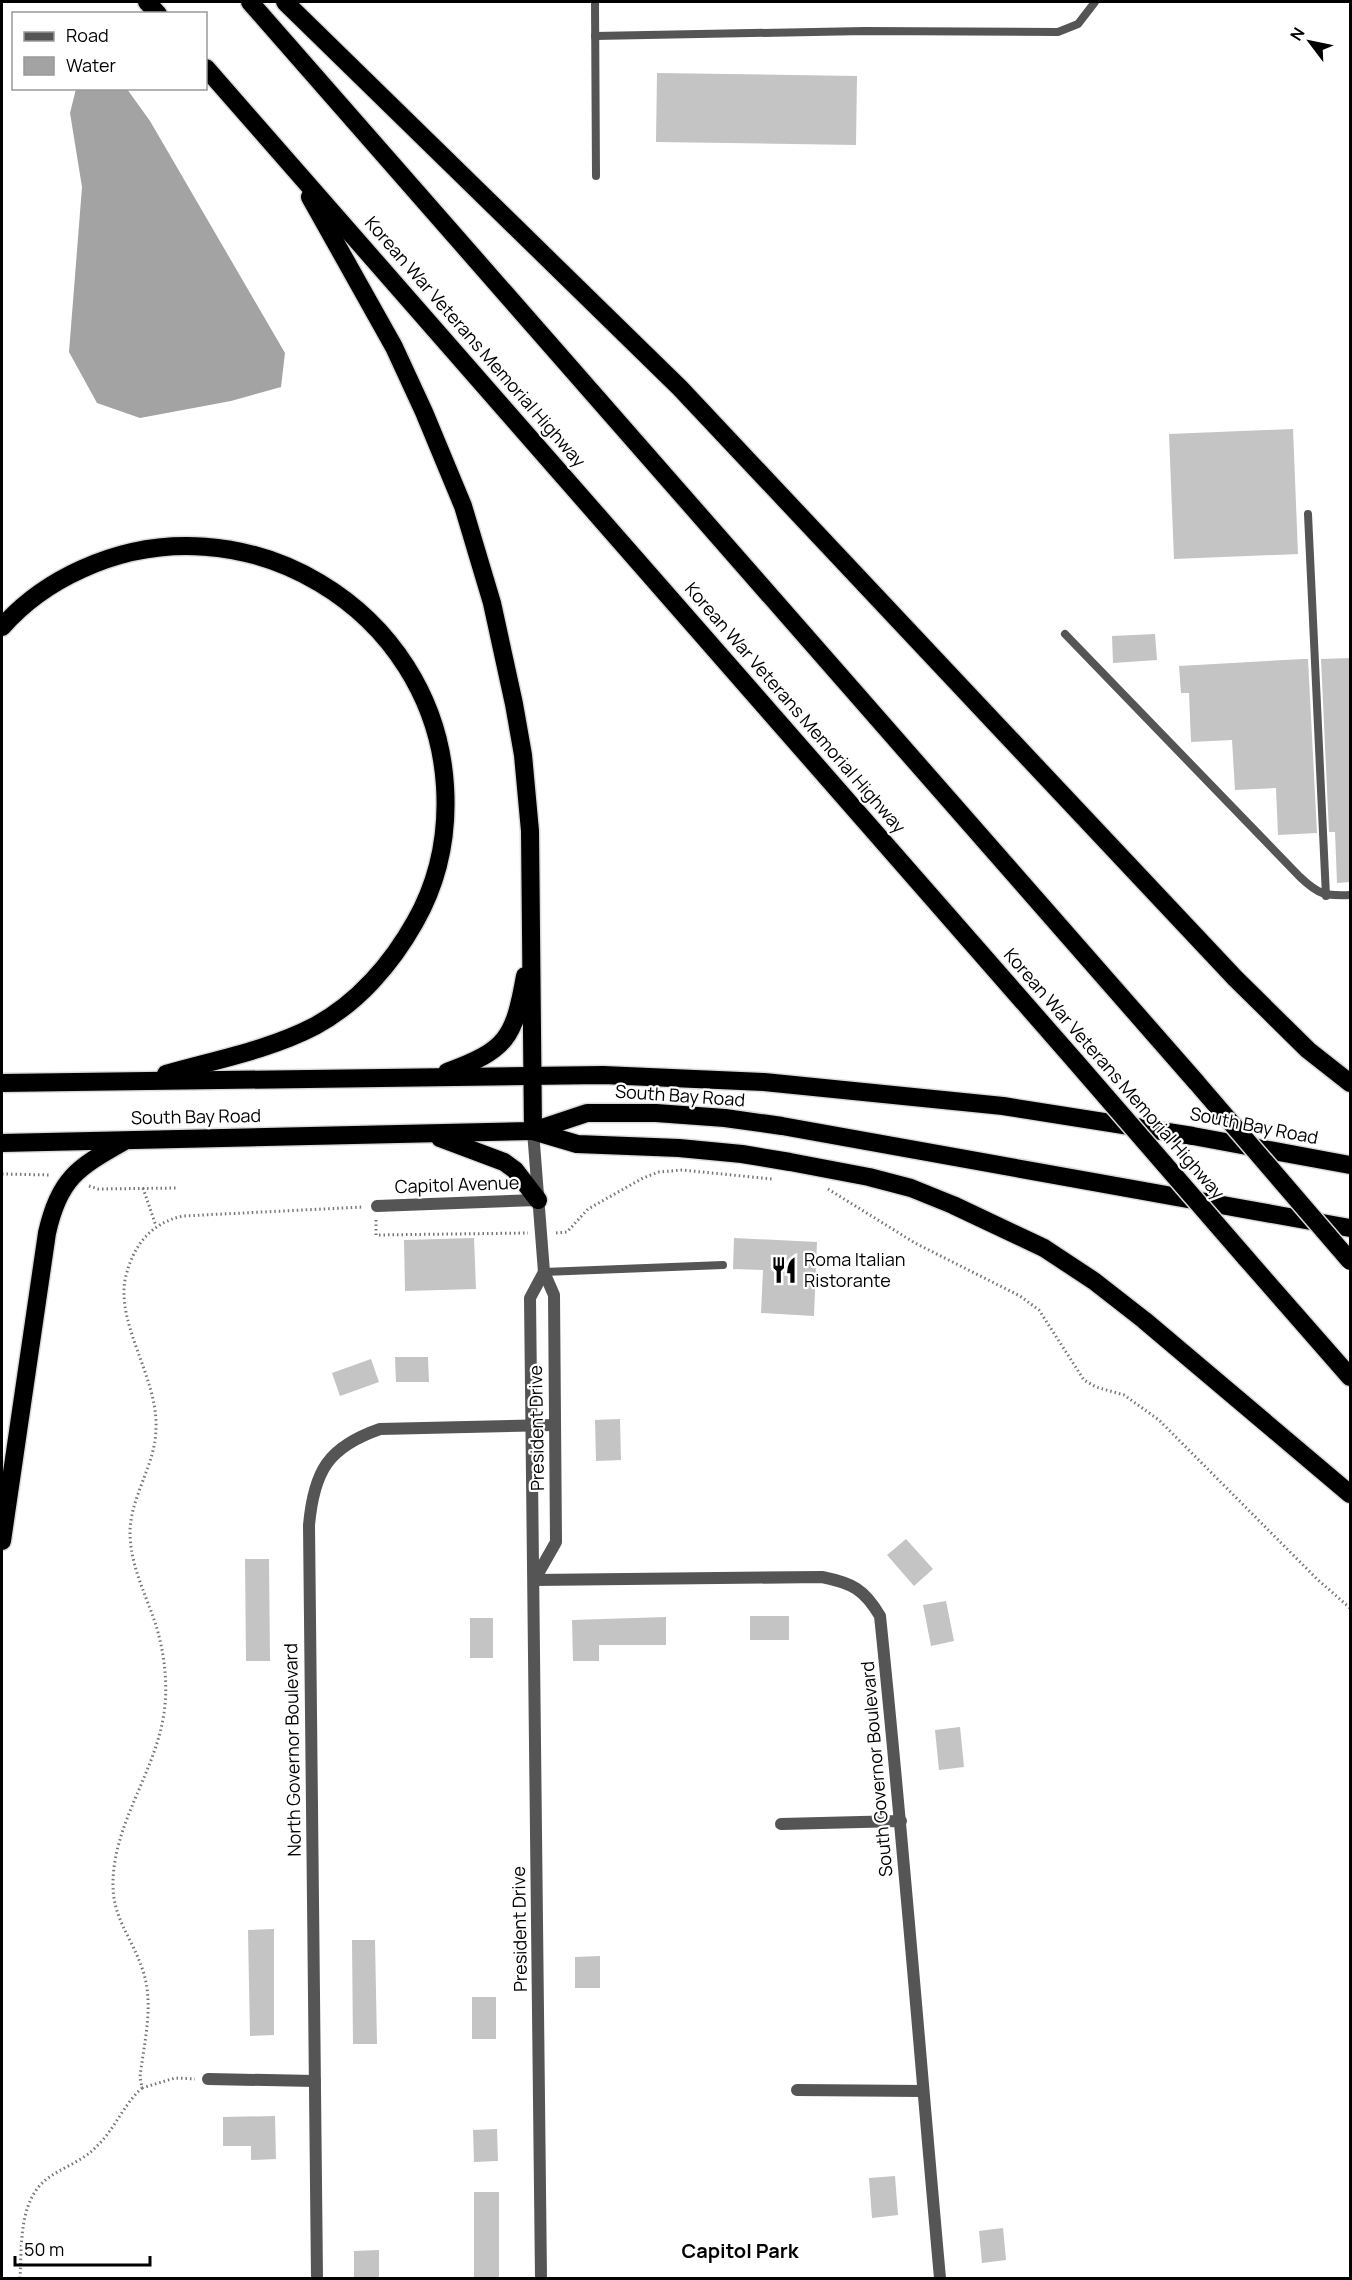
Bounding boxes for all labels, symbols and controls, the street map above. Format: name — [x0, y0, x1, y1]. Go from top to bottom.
legend — [12, 12, 207, 90]
north arrow — [1280, 12, 1340, 72]
text: Road — [66, 23, 109, 47]
text: N — [1285, 23, 1310, 45]
text: Water — [66, 53, 116, 77]
street label: Korean War Veterans Memorial Highway — [360, 211, 592, 472]
street label: Korean War Veterans Memorial Highway — [680, 577, 912, 838]
street label: Korean War Veterans Memorial Highway — [999, 943, 1231, 1204]
street label: South Bay Road — [614, 1078, 746, 1112]
street label: South Bay Road — [1188, 1101, 1320, 1149]
street label: South Bay Road — [131, 1103, 261, 1129]
street label: Capitol Avenue — [394, 1170, 520, 1198]
place label: Roma Italian Ristorante — [804, 1247, 905, 1292]
restaurant icon: Roma Italian Ristorante — [769, 1255, 799, 1285]
street label: President Drive — [523, 1365, 549, 1491]
street label: North Governor Boulevard — [278, 1643, 306, 1857]
street label: South Governor Boulevard — [855, 1660, 897, 1878]
street label: President Drive — [506, 1866, 532, 1992]
scale bar — [15, 2229, 150, 2267]
text: 50 m — [24, 2237, 64, 2261]
district label: Capitol Park — [681, 2237, 800, 2264]

